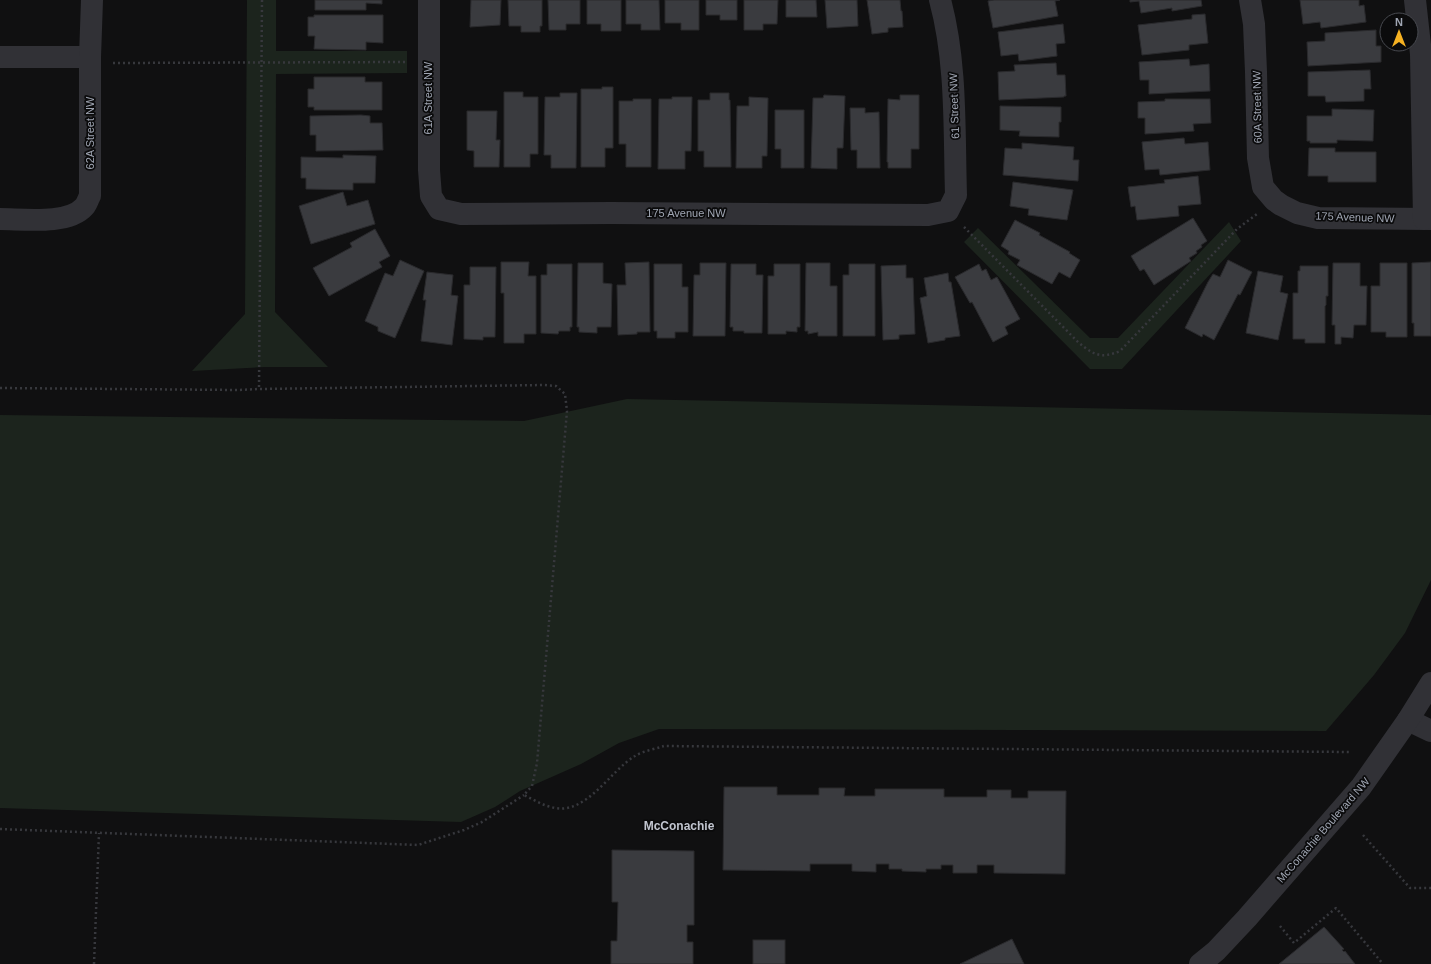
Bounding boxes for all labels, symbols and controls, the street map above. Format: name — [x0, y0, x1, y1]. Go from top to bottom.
north arrow — [1379, 12, 1419, 52]
text: N — [1395, 16, 1403, 28]
street label: 61A Street NW — [422, 61, 434, 134]
street label: 60A Street NW — [1250, 70, 1264, 143]
street label: 61 Street NW — [947, 72, 961, 139]
street label: 62A Street NW — [84, 96, 96, 169]
street label: 175 Avenue NW — [646, 207, 726, 219]
street label: 175 Avenue NW — [1315, 210, 1395, 224]
street label: McConachie Boulevard NW — [1274, 775, 1372, 885]
district label: McConachie — [644, 819, 715, 833]

